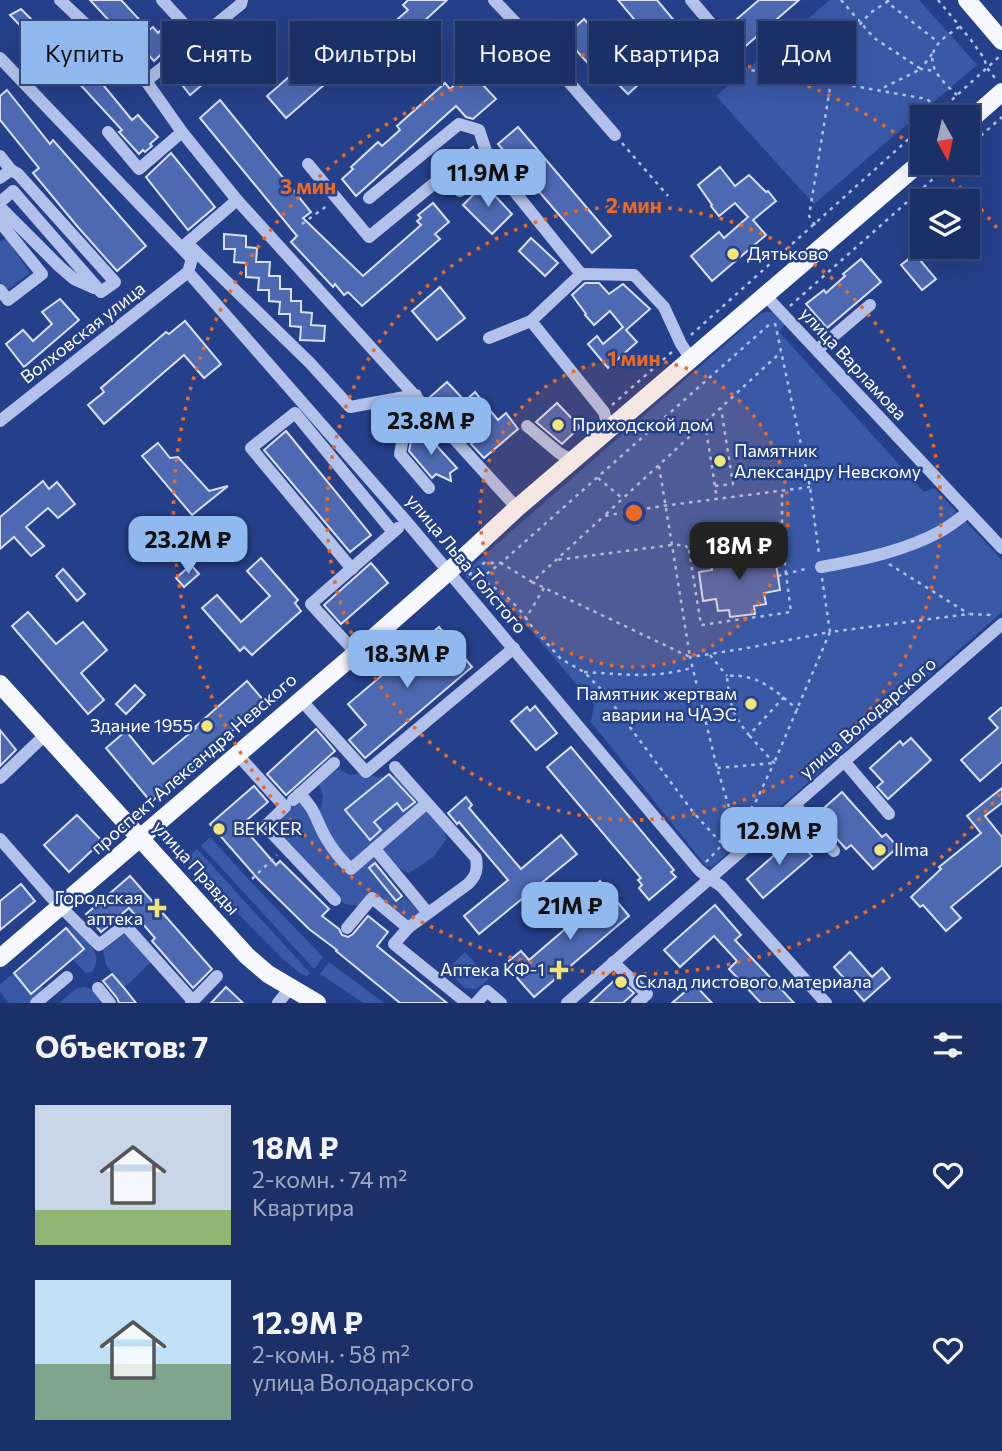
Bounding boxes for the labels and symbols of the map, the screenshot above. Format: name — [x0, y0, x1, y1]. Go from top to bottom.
north arrow — [910, 105, 980, 175]
pin: 11.9M ₽ — [423, 150, 553, 209]
text: 3 мин — [280, 173, 336, 198]
text: 2 мин — [606, 192, 662, 217]
place label: Дятьково — [747, 242, 829, 264]
marker: Дятьково — [725, 246, 741, 262]
street label: Волховская улица — [16, 277, 149, 388]
street label: улица Варламова — [796, 302, 912, 424]
text: 1 мин — [607, 345, 661, 370]
pin: 23.8M ₽ — [366, 398, 496, 457]
place label: Приходской дом — [572, 413, 713, 435]
marker: Приходской дом — [550, 417, 566, 433]
place label: Памятник Александру Невскому — [734, 439, 921, 482]
marker: Памятник Александру Невскому — [712, 453, 728, 469]
street label: улица Льва Толстого — [402, 489, 532, 638]
centre of rings — [622, 501, 646, 525]
pin: 23.2M ₽ — [123, 516, 253, 576]
pin: 18M ₽ — [690, 522, 788, 582]
pin: 18.3M ₽ — [342, 630, 472, 690]
street label: улица Володарского — [795, 652, 940, 783]
street label: проспект Александра Невского — [86, 668, 301, 859]
place label: Памятник жертвам аварии на ЧАЭС — [576, 682, 737, 725]
marker: Памятник жертвам аварии на ЧАЭС — [743, 696, 759, 712]
place label: Здание 1955 — [90, 714, 193, 736]
marker: Здание 1955 — [199, 718, 215, 734]
pin: 12.9M ₽ — [714, 808, 844, 867]
street label: улица Правды — [149, 816, 245, 919]
place label: BEKKER — [233, 817, 302, 839]
marker: BEKKER — [211, 821, 227, 837]
place label: Ilma — [894, 838, 929, 860]
marker: Ilma — [872, 842, 888, 858]
pin: 21M ₽ — [521, 883, 619, 942]
place label: Городская аптека — [54, 886, 143, 929]
marker: Городская аптека — [149, 900, 165, 916]
place label: Аптека КФ-1 — [440, 958, 545, 980]
marker: Аптека КФ-1 — [551, 962, 567, 978]
place label: Склад листового материала — [635, 970, 872, 992]
marker: Склад листового материала — [613, 974, 629, 990]

